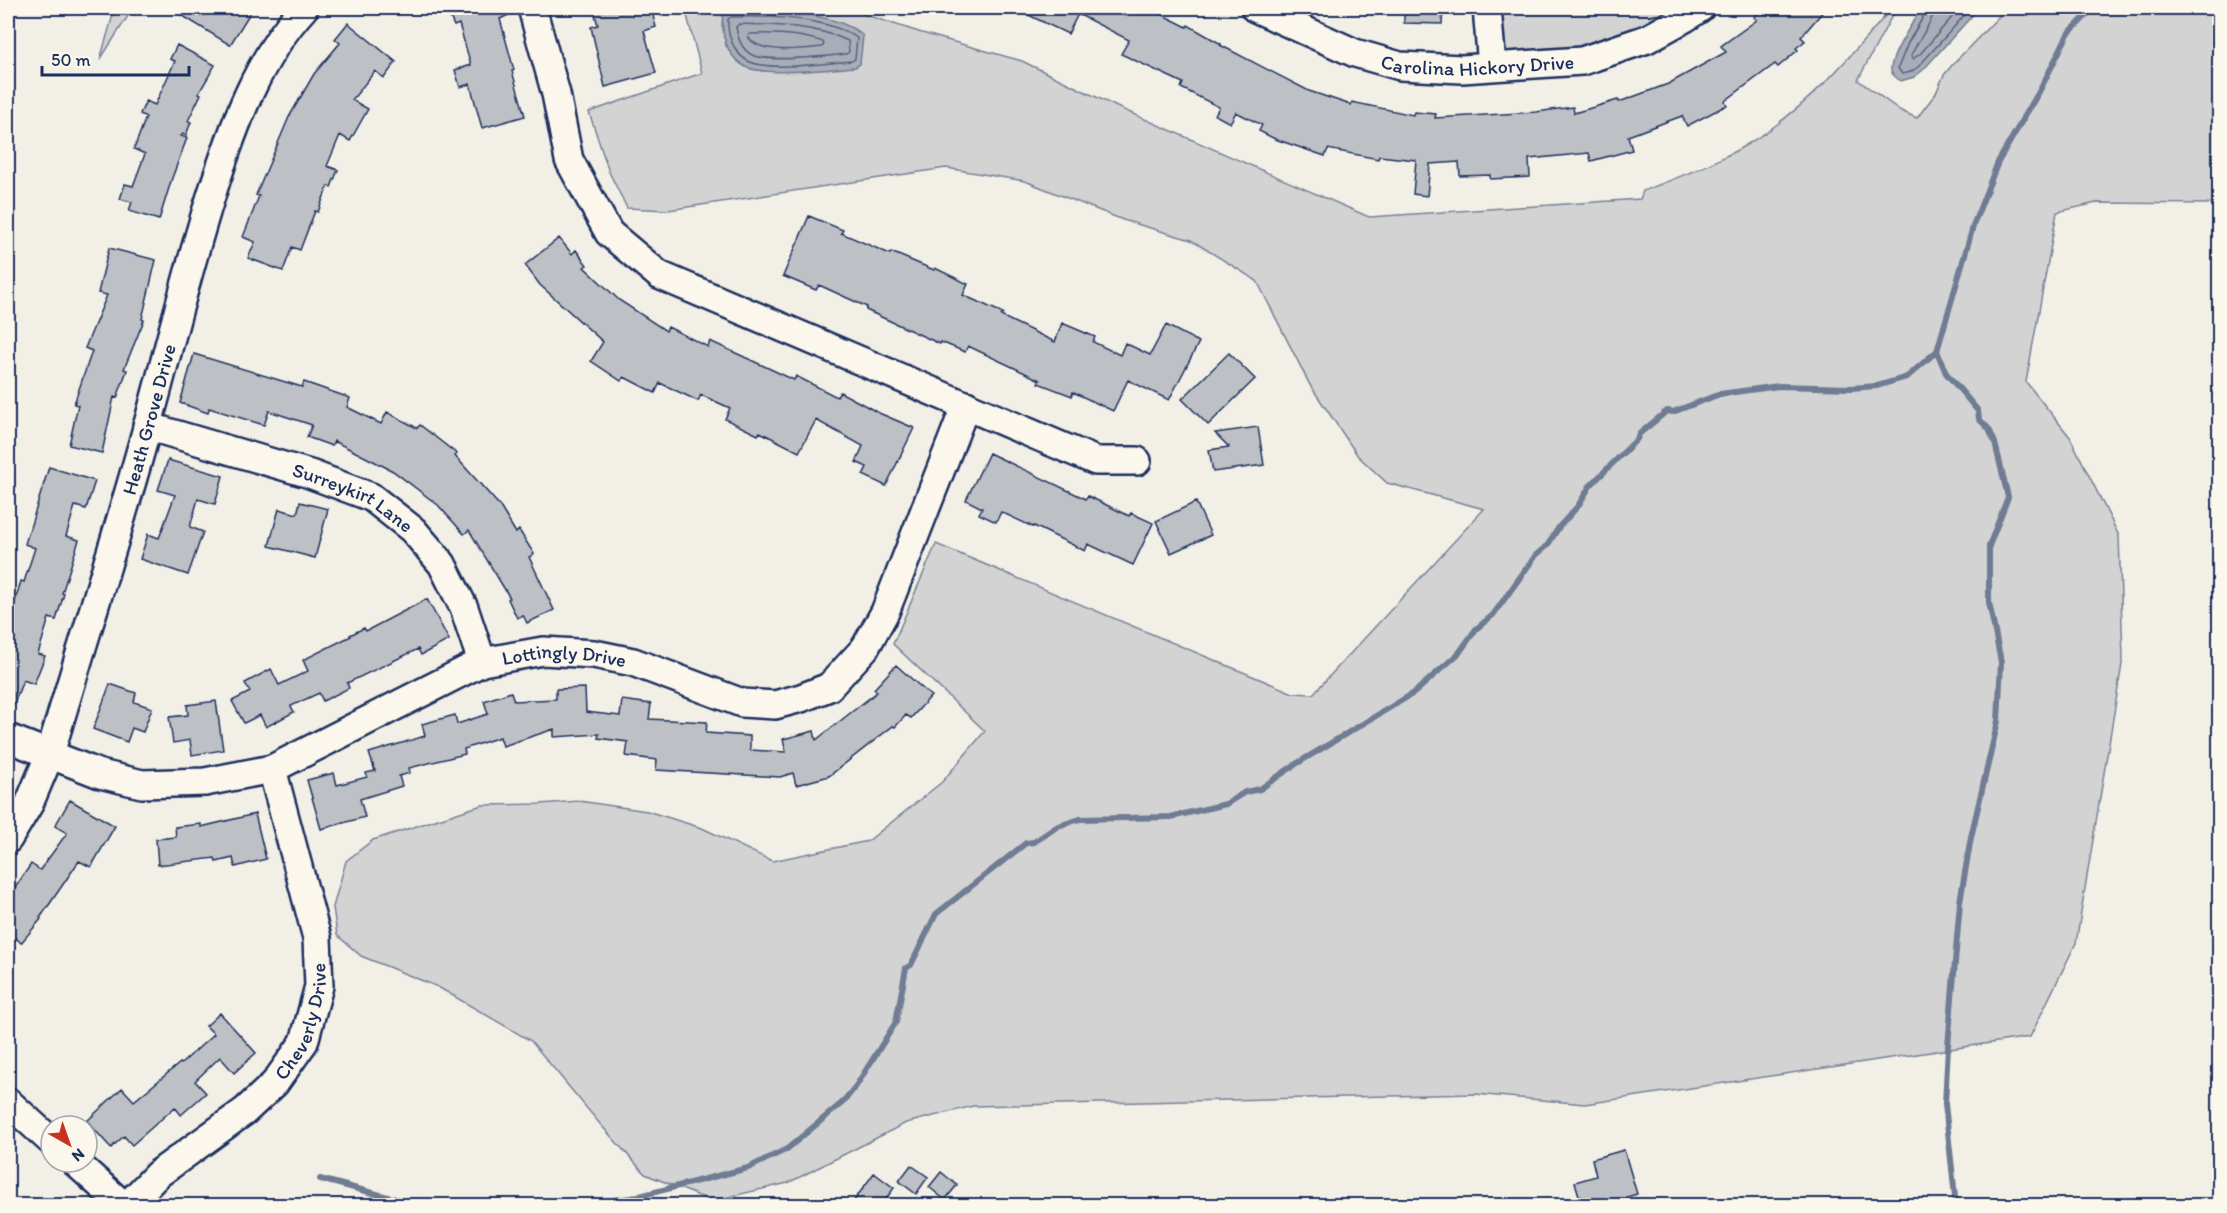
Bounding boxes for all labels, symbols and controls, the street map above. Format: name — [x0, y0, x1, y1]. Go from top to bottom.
scale bar — [42, 39, 189, 77]
text: 50 m — [51, 49, 91, 71]
street label: Carolina Hickory Drive — [1378, 49, 1575, 81]
street label: Heath Grove Drive — [117, 341, 181, 498]
street label: Surreykirt Lane — [290, 458, 418, 538]
street label: Lottingly Drive — [500, 639, 628, 672]
street label: Cheverly Drive — [269, 962, 331, 1084]
north arrow — [39, 1114, 99, 1174]
text: N — [68, 1144, 89, 1166]

